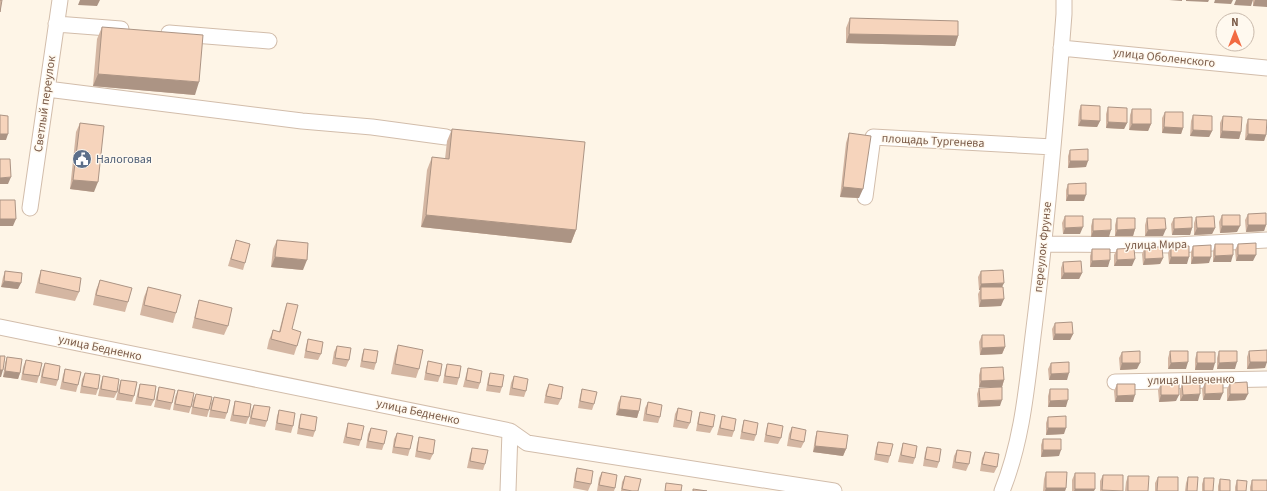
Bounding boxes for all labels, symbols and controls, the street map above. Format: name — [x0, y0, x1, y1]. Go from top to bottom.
north arrow — [1215, 12, 1255, 52]
text: N — [1231, 15, 1239, 30]
street label: улица Оболенского — [1112, 44, 1216, 72]
street label: Светлый переулок — [30, 55, 60, 153]
street label: площадь Тургенева — [881, 130, 985, 152]
public building icon: Налоговая — [71, 148, 93, 170]
place label: Налоговая — [96, 151, 152, 168]
street label: переулок Фрунзе — [1030, 201, 1056, 293]
street label: улица Мира — [1125, 236, 1187, 254]
street label: улица Бедненко — [57, 331, 143, 365]
street label: улица Шевченко — [1147, 371, 1235, 389]
street label: улица Бедненко — [375, 395, 461, 429]

